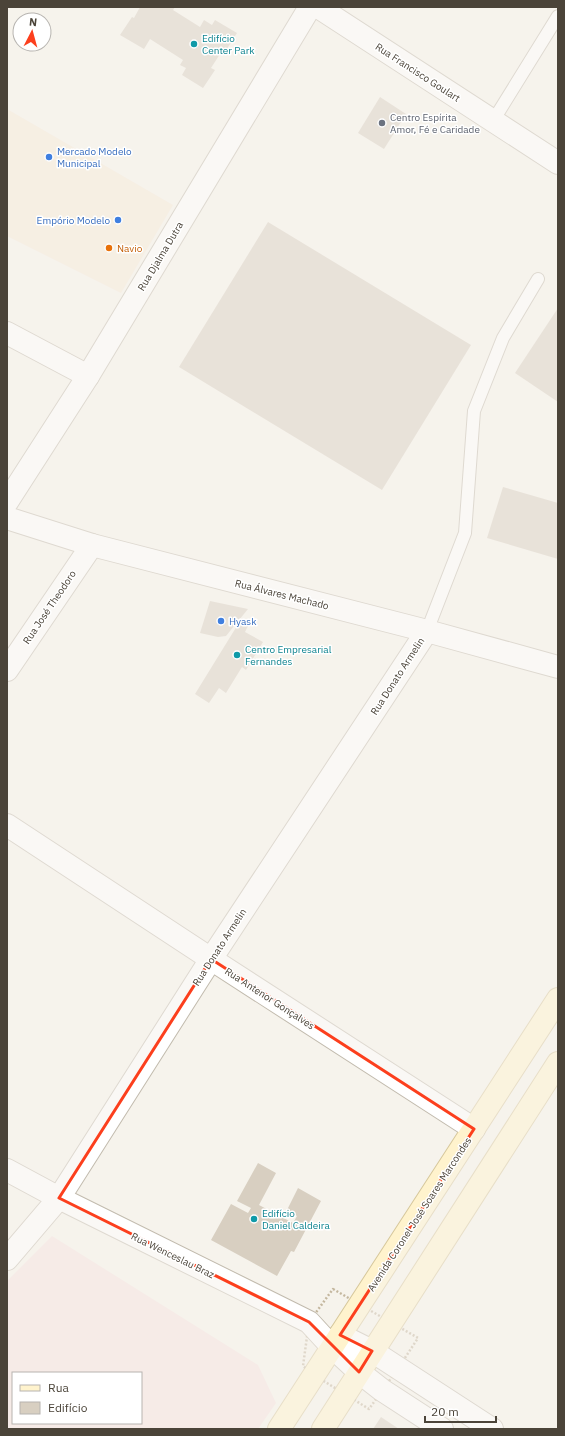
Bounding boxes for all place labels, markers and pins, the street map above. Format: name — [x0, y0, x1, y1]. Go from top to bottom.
place label: Edifício Center Park — [202, 32, 255, 57]
marker: Edifício Center Park — [189, 39, 199, 49]
place label: Centro Espírita Amor, Fé e Caridade — [390, 111, 480, 136]
marker: Centro Espírita Amor, Fé e Caridade — [377, 118, 387, 128]
place label: Mercado Modelo Municipal — [57, 145, 132, 170]
marker: Mercado Modelo Municipal — [44, 152, 54, 162]
place label: Empório Modelo — [37, 214, 110, 227]
marker: Empório Modelo — [113, 215, 123, 225]
place label: Navio — [117, 242, 143, 255]
marker: Navio — [104, 243, 114, 253]
place label: Hyask — [229, 615, 257, 628]
marker: Hyask — [216, 616, 226, 626]
place label: Centro Empresarial Fernandes — [245, 643, 332, 668]
marker: Centro Empresarial Fernandes — [232, 650, 242, 660]
place label: Edifício Daniel Caldeira — [262, 1207, 330, 1232]
marker: Edifício Daniel Caldeira — [249, 1214, 259, 1224]

